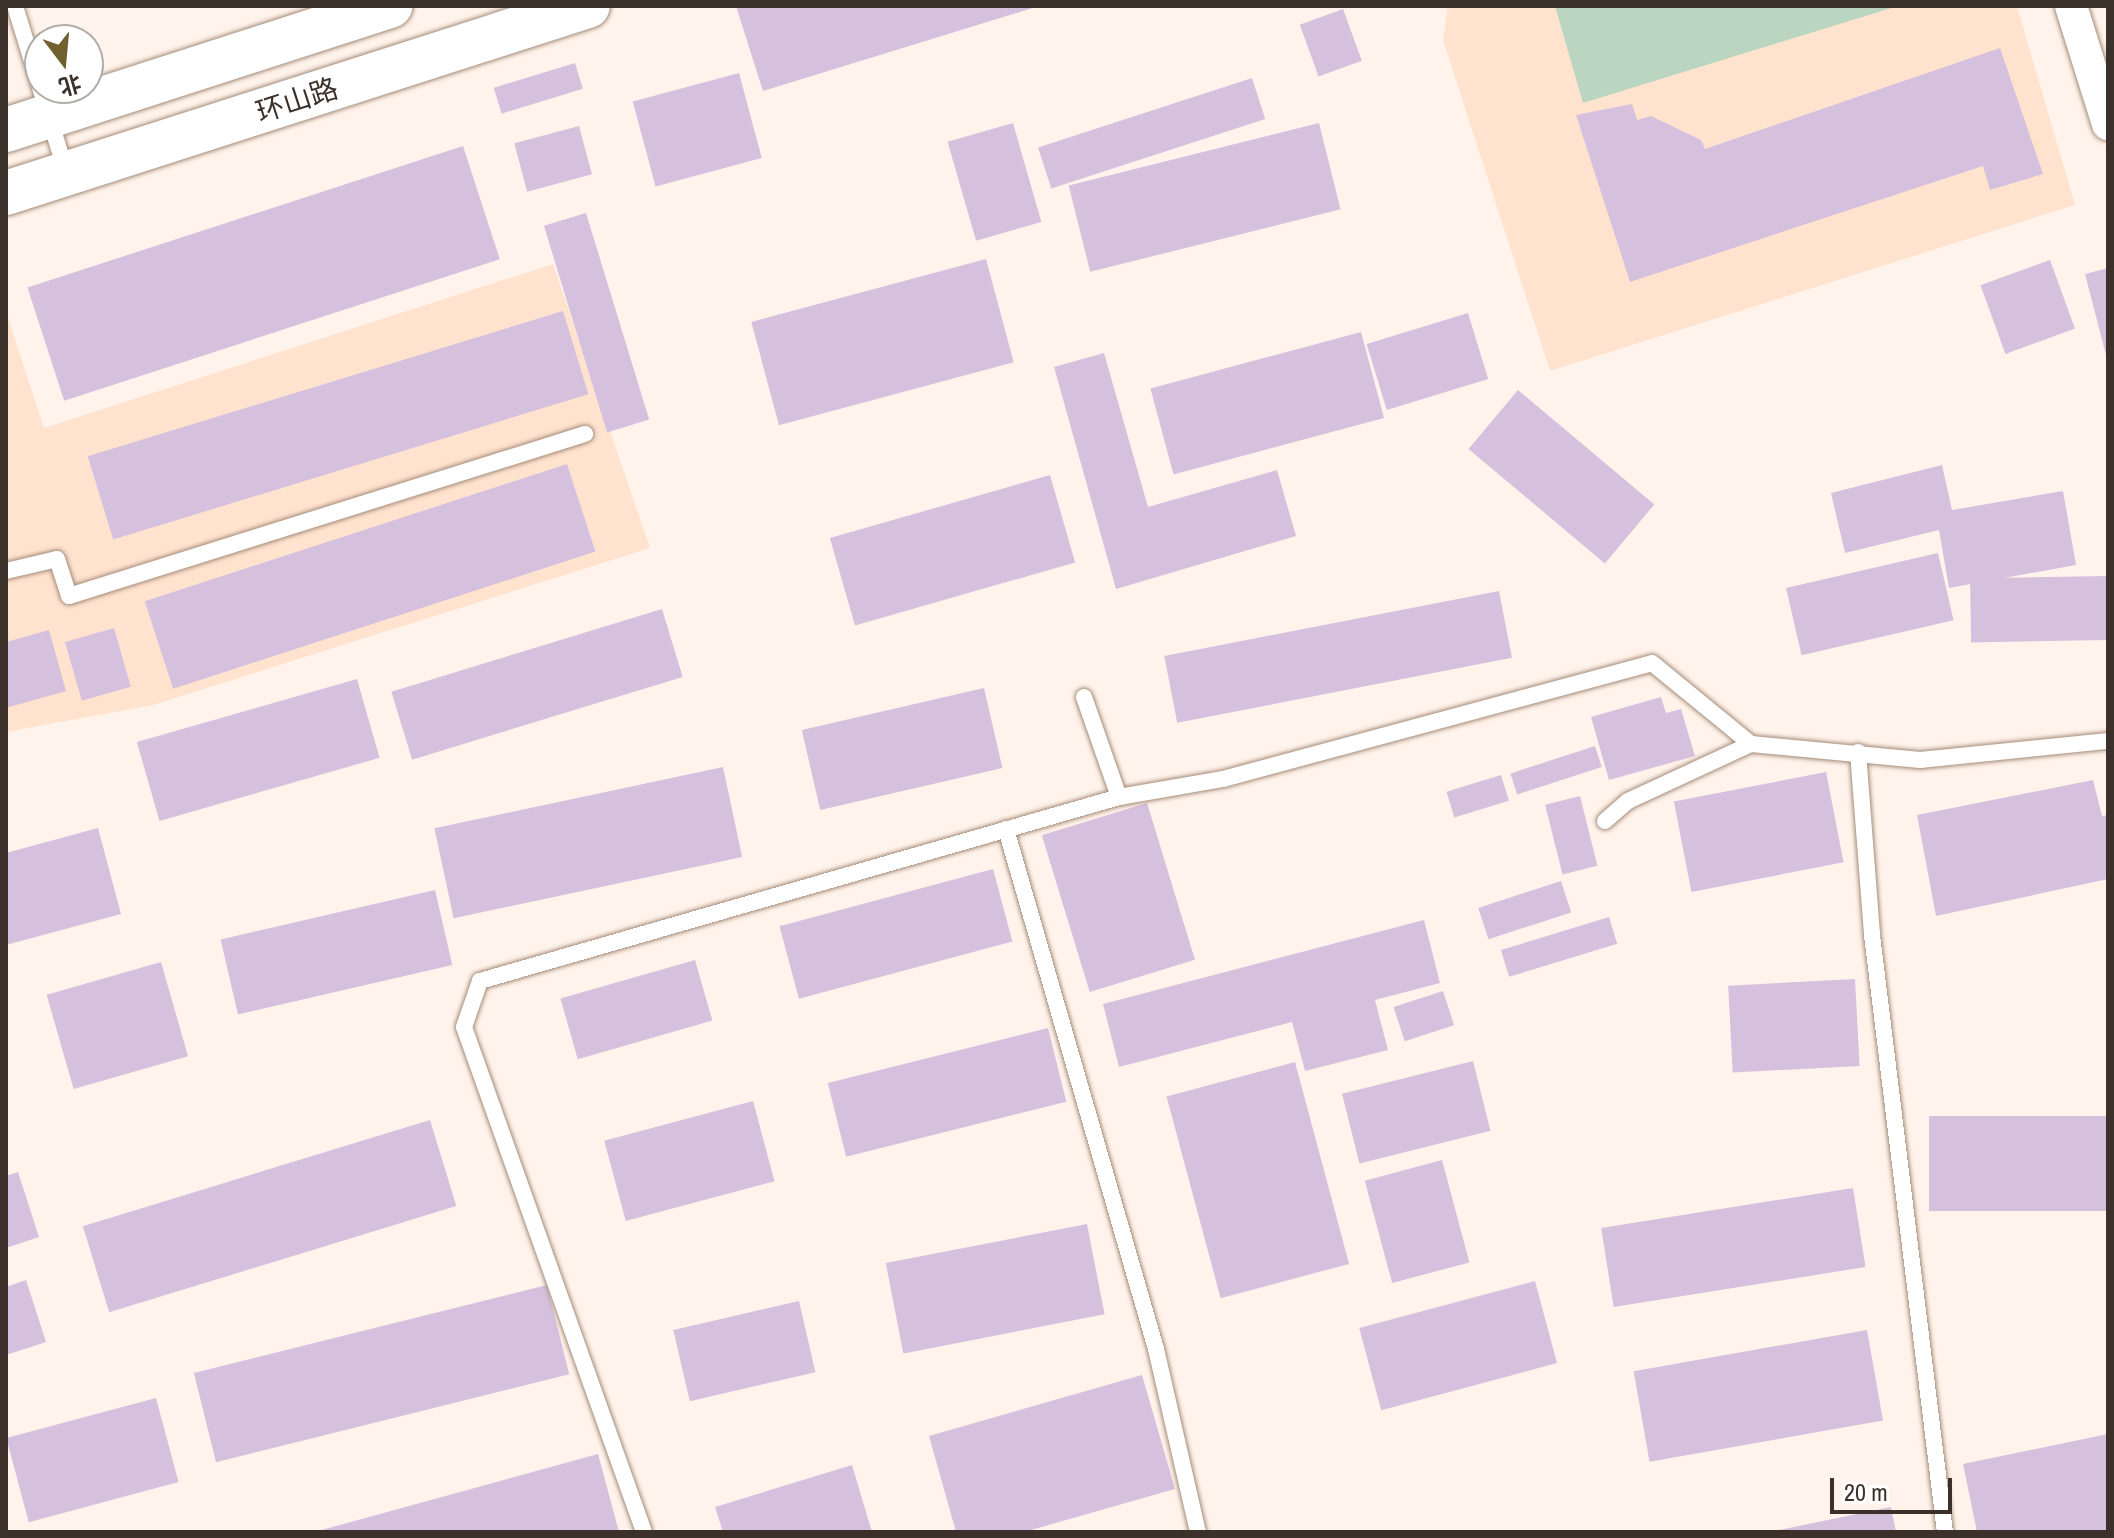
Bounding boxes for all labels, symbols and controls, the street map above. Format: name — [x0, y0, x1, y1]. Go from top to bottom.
north arrow — [24, 24, 104, 104]
text: 北 — [55, 68, 85, 103]
street label: 环山路 — [252, 71, 342, 129]
scale bar — [1834, 1462, 1956, 1512]
text: 20 m — [1844, 1476, 1888, 1508]

